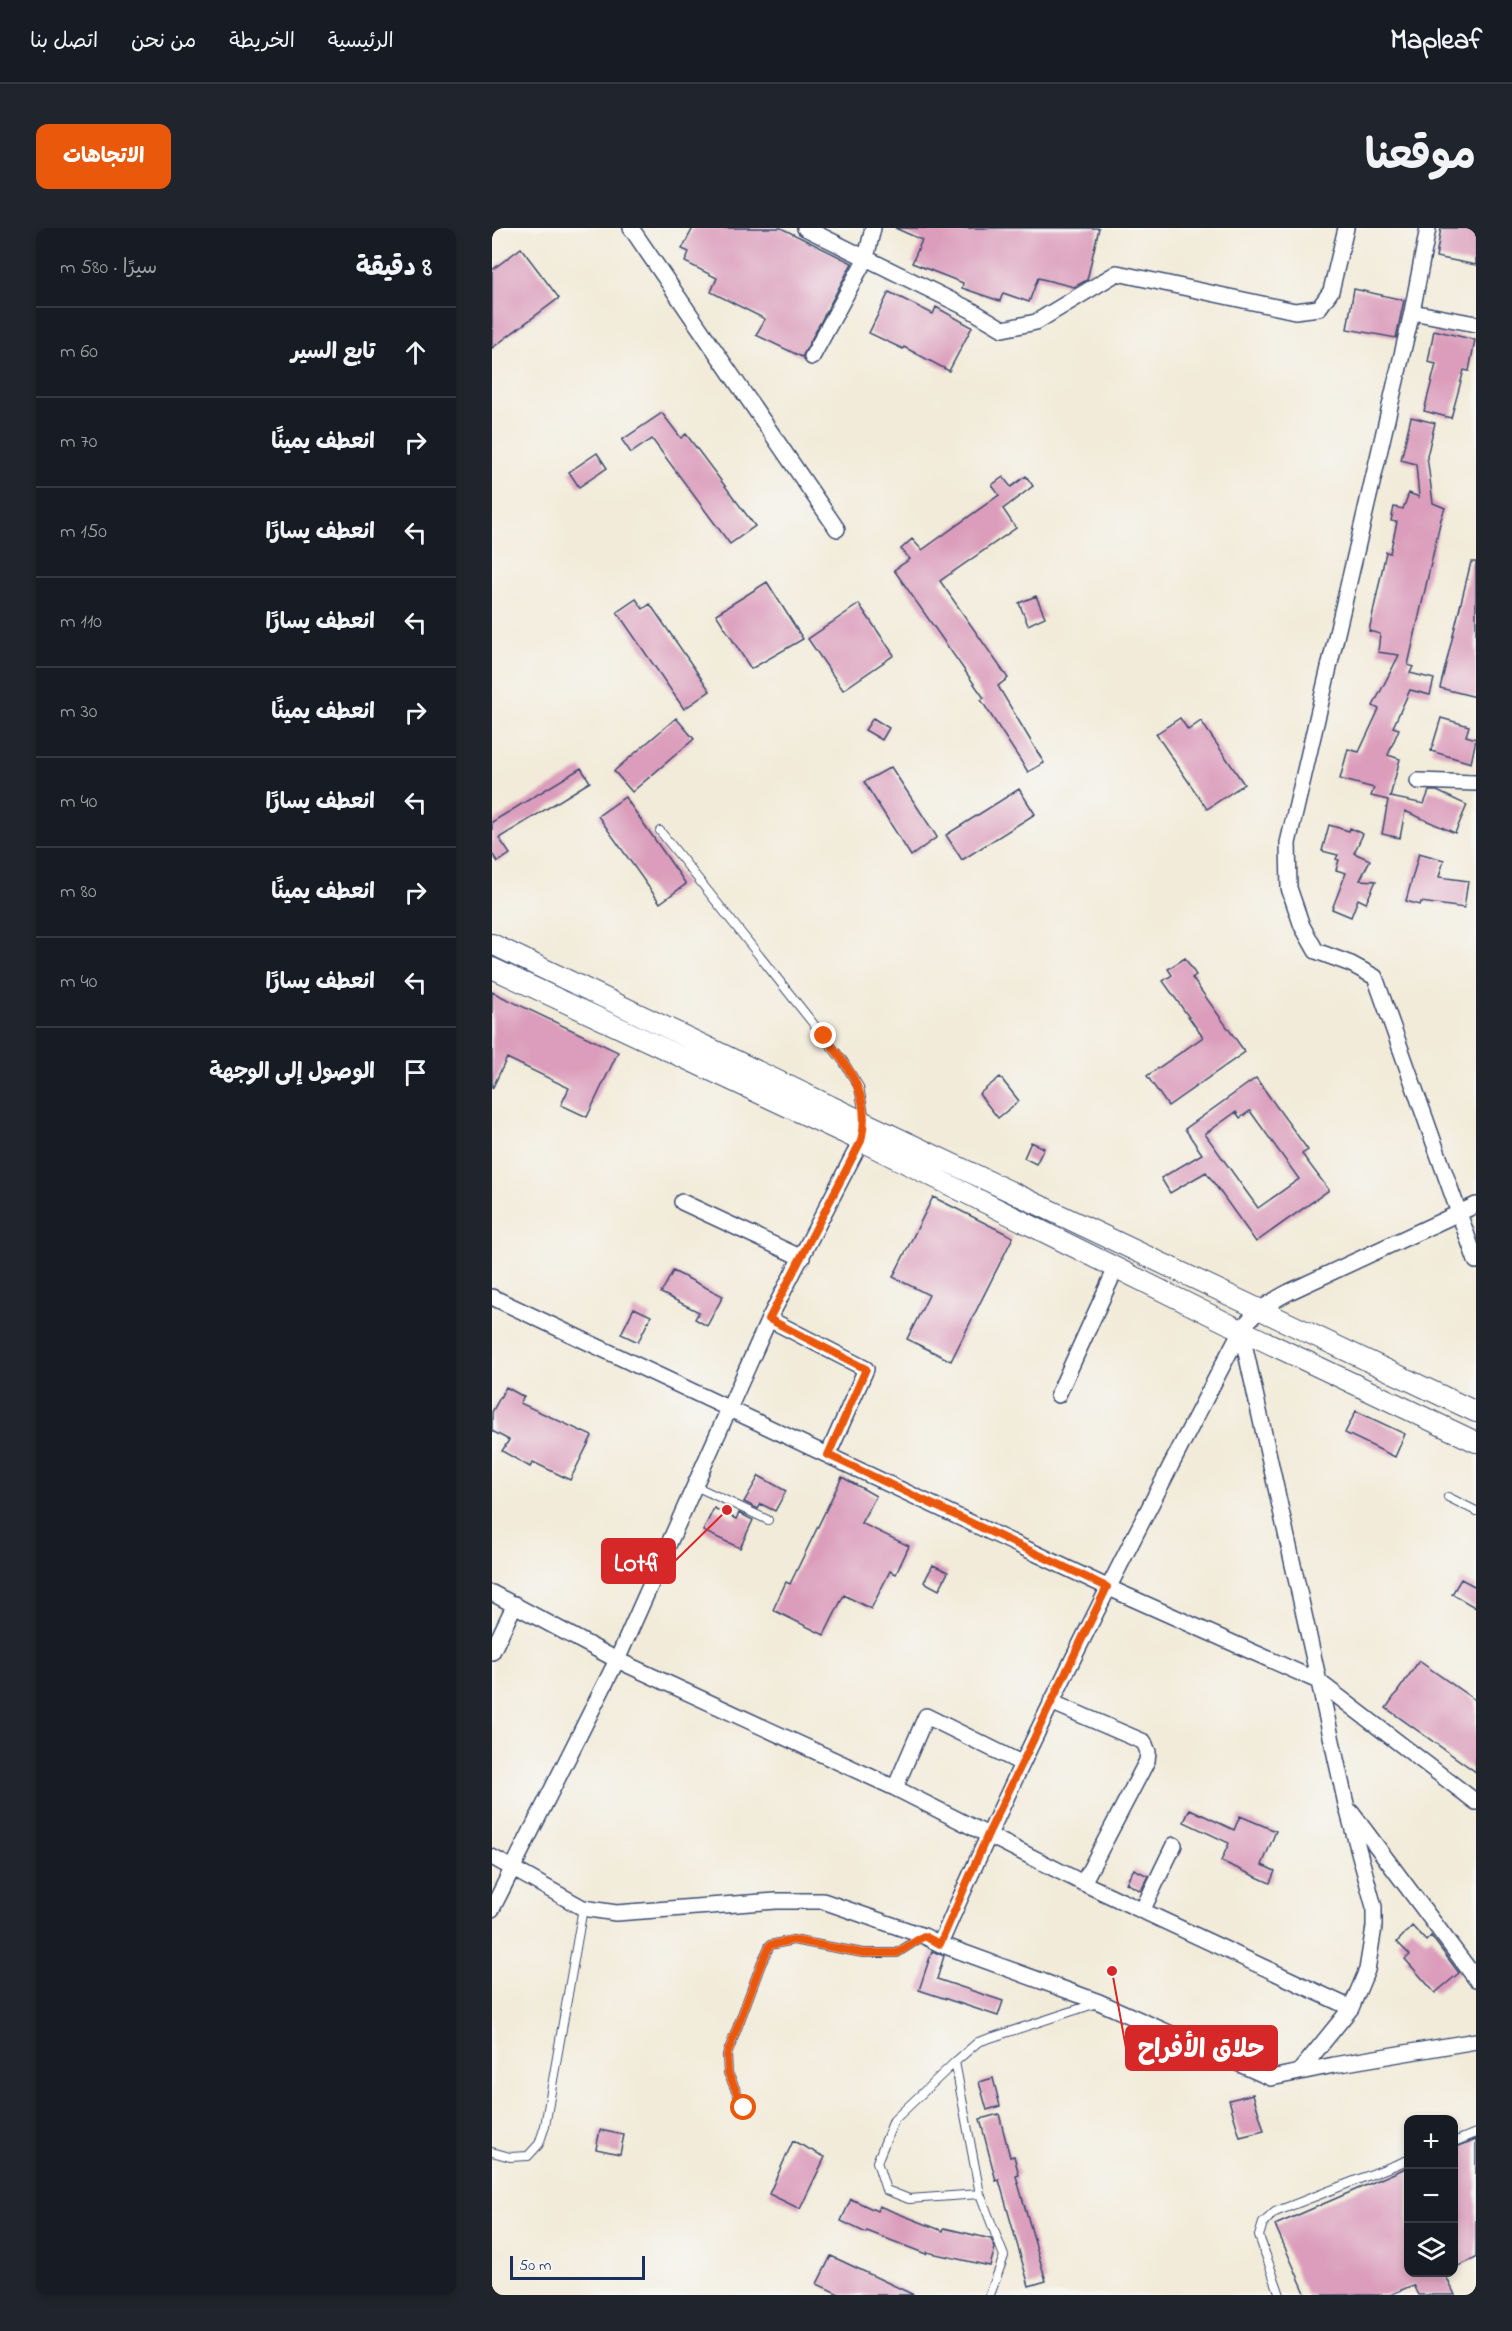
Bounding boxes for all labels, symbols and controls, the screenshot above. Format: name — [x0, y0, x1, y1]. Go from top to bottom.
text: Mapleaf — [1390, 21, 1482, 62]
text: اتصل بنا — [30, 27, 98, 57]
text: من نحن — [131, 27, 196, 57]
text: الخريطة — [229, 27, 295, 57]
text: الرئيسية — [328, 27, 394, 57]
button: الاتجاهات — [36, 124, 171, 189]
text: موقعنا — [1365, 127, 1476, 188]
text: 8 دقيقة — [356, 250, 432, 288]
text: سيرًا · 580 m — [60, 254, 157, 283]
icon: ahead — [399, 336, 432, 369]
text: تابع السير — [291, 337, 375, 369]
text: 60 m — [60, 338, 98, 367]
icon: right — [399, 426, 432, 459]
text: انعطف يمينًا — [271, 427, 375, 459]
text: 70 m — [60, 428, 97, 457]
icon: left — [399, 516, 432, 549]
text: انعطف يسارًا — [266, 517, 375, 549]
text: 150 m — [60, 518, 107, 547]
icon: left — [399, 606, 432, 639]
text: انعطف يسارًا — [266, 607, 375, 639]
text: 110 m — [60, 608, 102, 637]
icon: right — [399, 696, 432, 729]
text: انعطف يمينًا — [271, 697, 375, 729]
text: 30 m — [60, 698, 97, 727]
icon: left — [399, 786, 432, 819]
text: انعطف يسارًا — [266, 787, 375, 819]
text: 40 m — [60, 788, 97, 817]
icon: right — [399, 876, 432, 909]
text: انعطف يمينًا — [271, 877, 375, 909]
text: 80 m — [60, 878, 97, 907]
icon: left — [399, 966, 432, 999]
text: انعطف يسارًا — [266, 967, 375, 999]
text: 40 m — [60, 968, 97, 997]
route end — [810, 1022, 836, 1048]
icon: arrive — [399, 1056, 432, 1089]
text: الوصول إلى الوجهة — [209, 1057, 375, 1089]
callout: Lotfi — [602, 1539, 675, 1583]
text: Lotfi — [614, 1546, 662, 1584]
callout: حلاق الأفراح — [1126, 2026, 1277, 2070]
text: حلاق الأفراح — [1138, 2030, 1264, 2070]
route start — [730, 2094, 756, 2120]
map controls — [1404, 2115, 1458, 2277]
button: + — [1404, 2115, 1458, 2169]
button: − — [1404, 2169, 1458, 2223]
button: layers — [1404, 2223, 1458, 2277]
scale bar — [510, 2253, 645, 2280]
text: 50 m — [519, 2254, 551, 2278]

